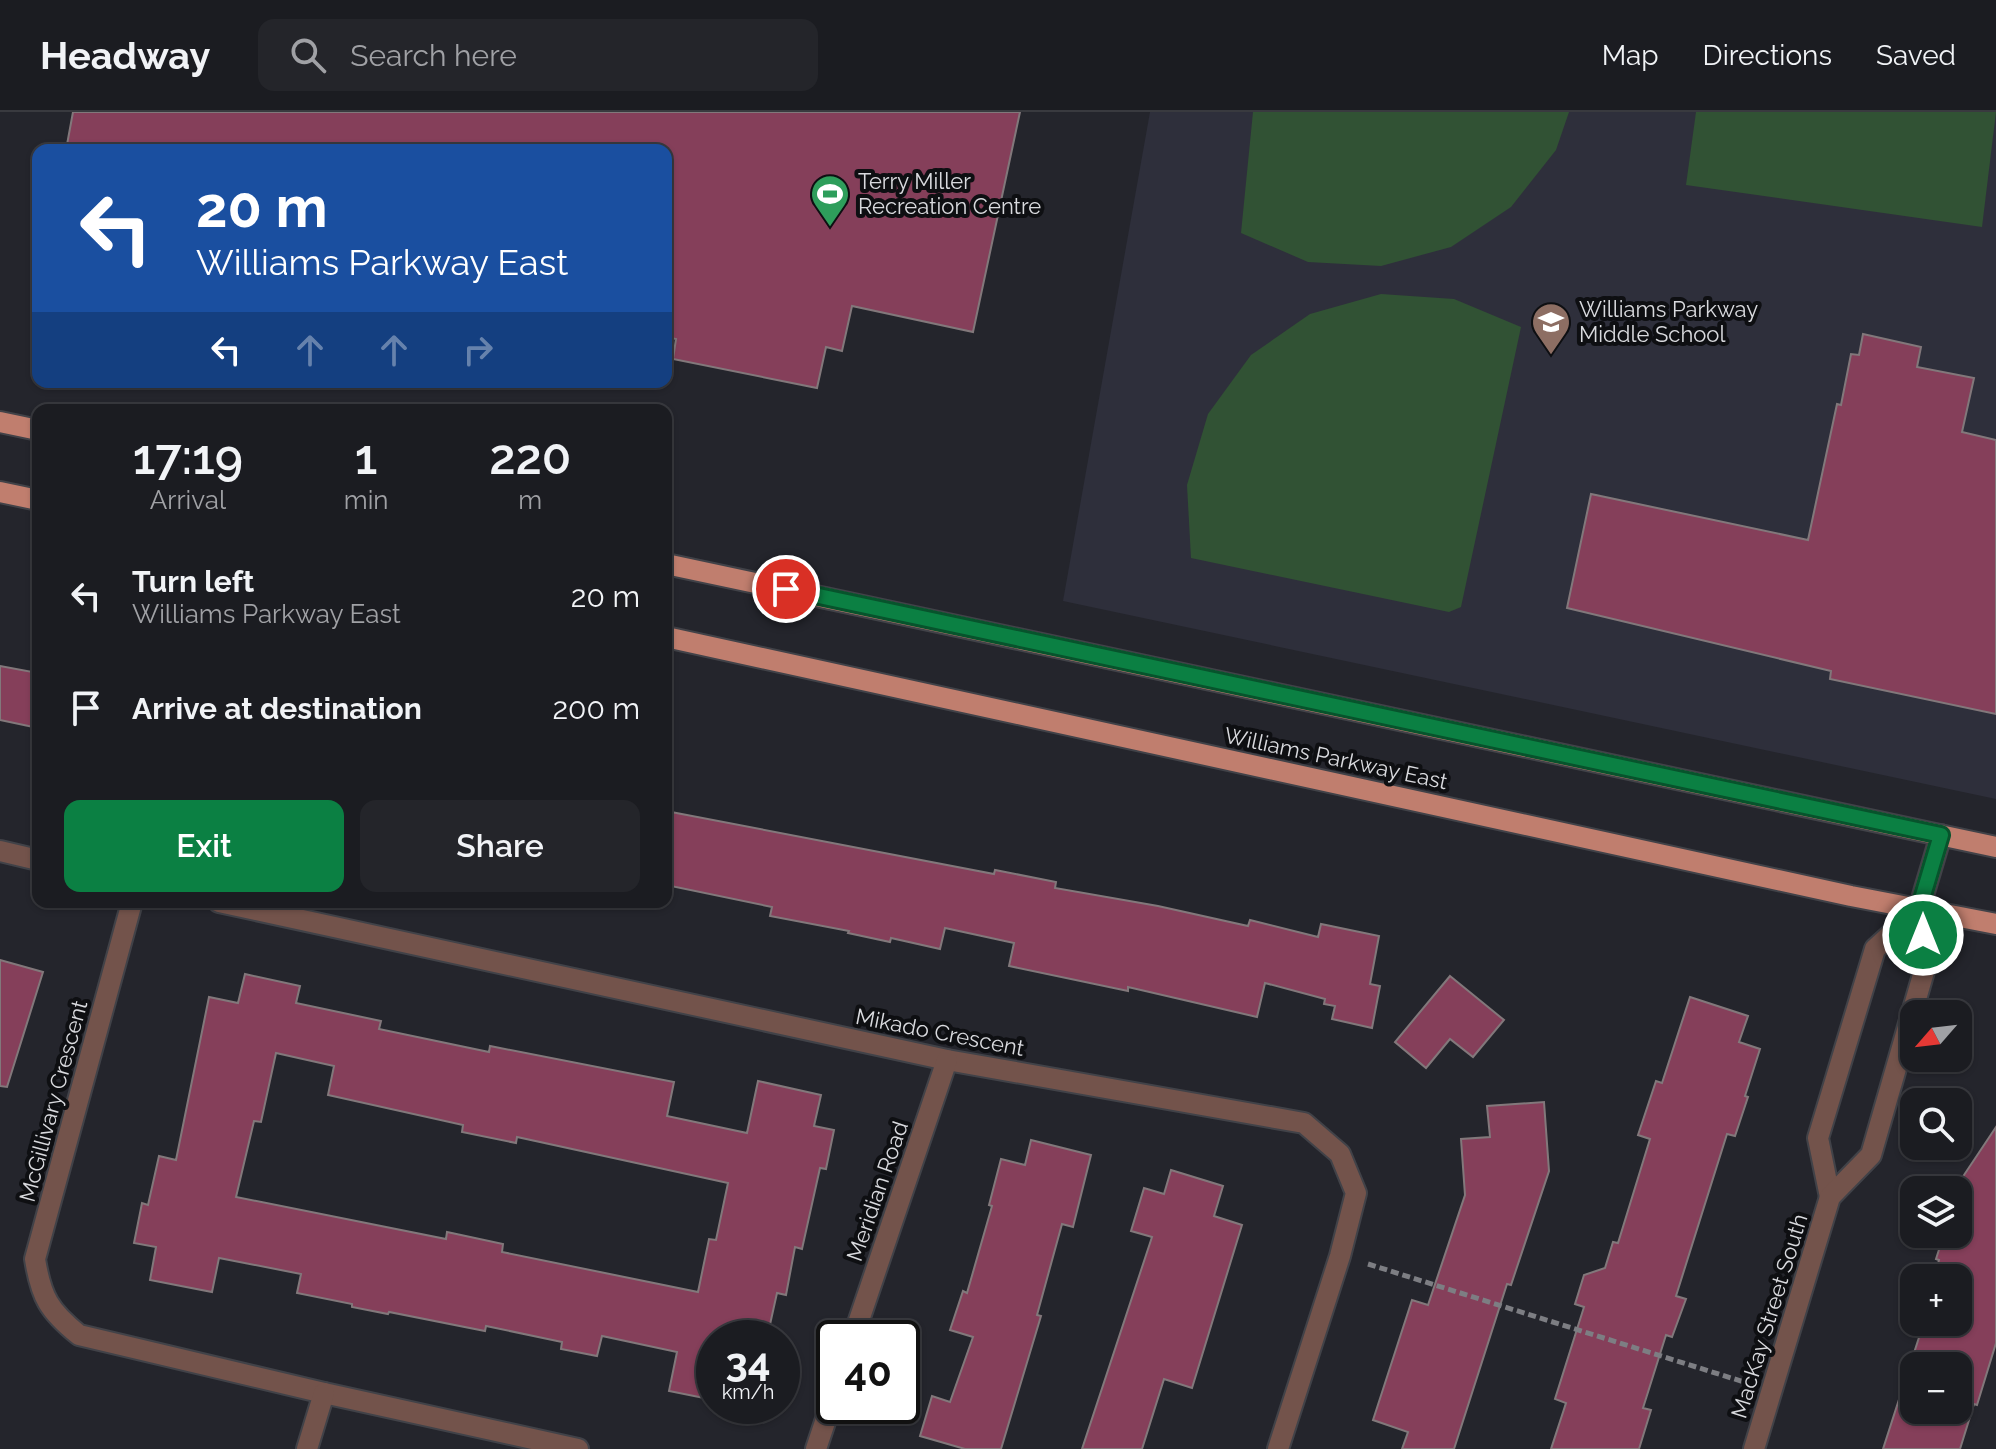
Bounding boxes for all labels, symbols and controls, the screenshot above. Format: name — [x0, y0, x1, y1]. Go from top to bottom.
search box — [258, 19, 818, 91]
text: Headway — [40, 33, 210, 78]
icon: search — [286, 33, 330, 77]
text: Search here — [350, 38, 517, 73]
text: Map — [1602, 39, 1659, 72]
text: Directions — [1703, 39, 1832, 72]
text: Saved — [1876, 39, 1956, 72]
place label: Terry Miller Recreation Centre — [858, 168, 1041, 219]
sports icon: Terry Miller Recreation Centre — [809, 173, 851, 228]
text: 20 m — [196, 174, 328, 240]
icon: left — [64, 176, 168, 280]
text: Williams Parkway East — [196, 241, 568, 283]
place label: Williams Parkway Middle School — [1579, 296, 1758, 347]
school or university icon: Williams Parkway Middle School — [1530, 301, 1572, 356]
icon: left — [204, 328, 248, 372]
icon: ahead — [288, 328, 332, 372]
icon: ahead — [372, 328, 416, 372]
icon: right — [456, 328, 500, 372]
text: 17:19 — [133, 429, 243, 485]
text: 1 — [355, 429, 377, 485]
text: 220 — [489, 429, 571, 485]
text: Arrival — [150, 485, 226, 515]
text: min — [344, 485, 389, 515]
text: m — [518, 485, 542, 515]
pin — [752, 555, 820, 623]
text: Turn left — [132, 564, 254, 599]
icon: arrive — [764, 567, 808, 611]
icon: left — [64, 574, 108, 618]
text: 20 m — [571, 579, 640, 614]
text: Williams Parkway East — [132, 599, 401, 629]
icon: arrive — [64, 686, 108, 730]
text: Arrive at destination — [132, 691, 422, 726]
text: 200 m — [552, 691, 640, 726]
street label: Williams Parkway East — [1222, 722, 1451, 794]
button: Exit — [64, 800, 344, 892]
button: Share — [360, 800, 640, 892]
position arrow — [1881, 893, 1965, 977]
street label: McGillivary Crescent — [14, 997, 93, 1205]
north arrow — [1900, 1000, 1972, 1072]
map controls — [1900, 1000, 1972, 1424]
street label: Mikado Crescent — [854, 1003, 1027, 1061]
button: search — [1900, 1088, 1972, 1160]
street label: Meridian Road — [841, 1118, 913, 1264]
button: layers — [1900, 1176, 1972, 1248]
street label: MacKay Street South — [1726, 1211, 1812, 1421]
button: + — [1900, 1264, 1972, 1336]
speed limit sign: 40 — [816, 1320, 920, 1424]
text: 34 — [725, 1338, 771, 1385]
button: − — [1900, 1352, 1972, 1424]
text: km/h — [722, 1380, 774, 1404]

